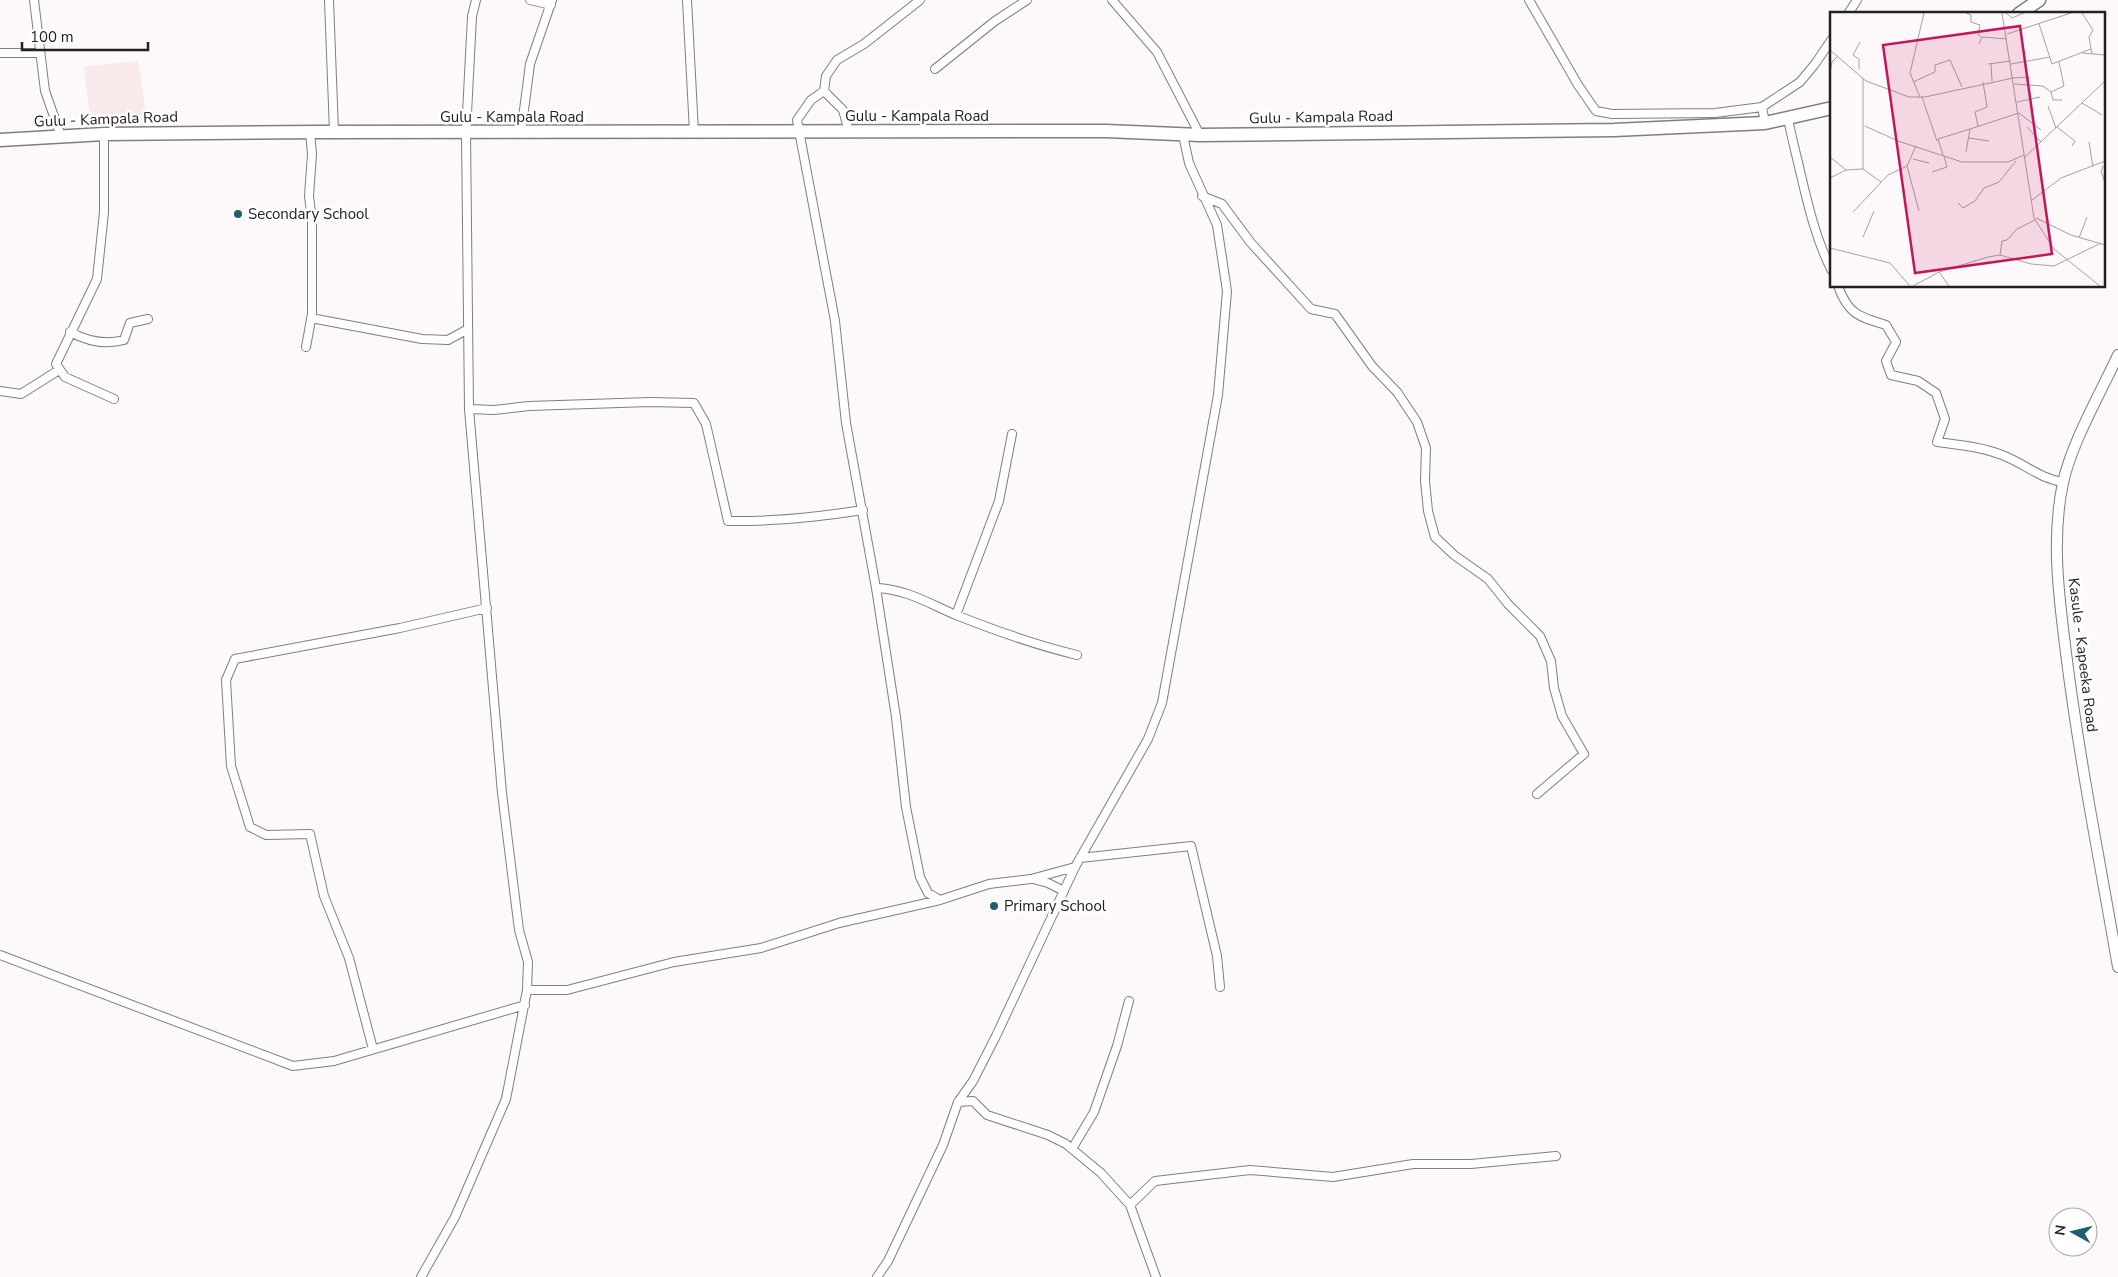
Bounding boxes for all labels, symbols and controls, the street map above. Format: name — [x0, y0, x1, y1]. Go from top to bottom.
inset map — [1830, 12, 2106, 288]
scale bar — [22, 20, 149, 52]
text: 100 m — [30, 27, 74, 47]
street label: Gulu - Kampala Road — [34, 106, 178, 132]
street label: Gulu - Kampala Road — [845, 106, 989, 126]
street label: Gulu - Kampala Road — [1249, 106, 1393, 128]
street label: Gulu - Kampala Road — [440, 107, 584, 127]
place label: Secondary School — [248, 204, 369, 224]
marker: Secondary School — [232, 208, 244, 220]
street label: Kasule - Kapeeka Road — [2064, 577, 2102, 733]
place label: Primary School — [1004, 896, 1107, 916]
marker: Primary School — [988, 900, 1000, 912]
north arrow — [2048, 1207, 2098, 1257]
text: N — [2050, 1224, 2071, 1237]

